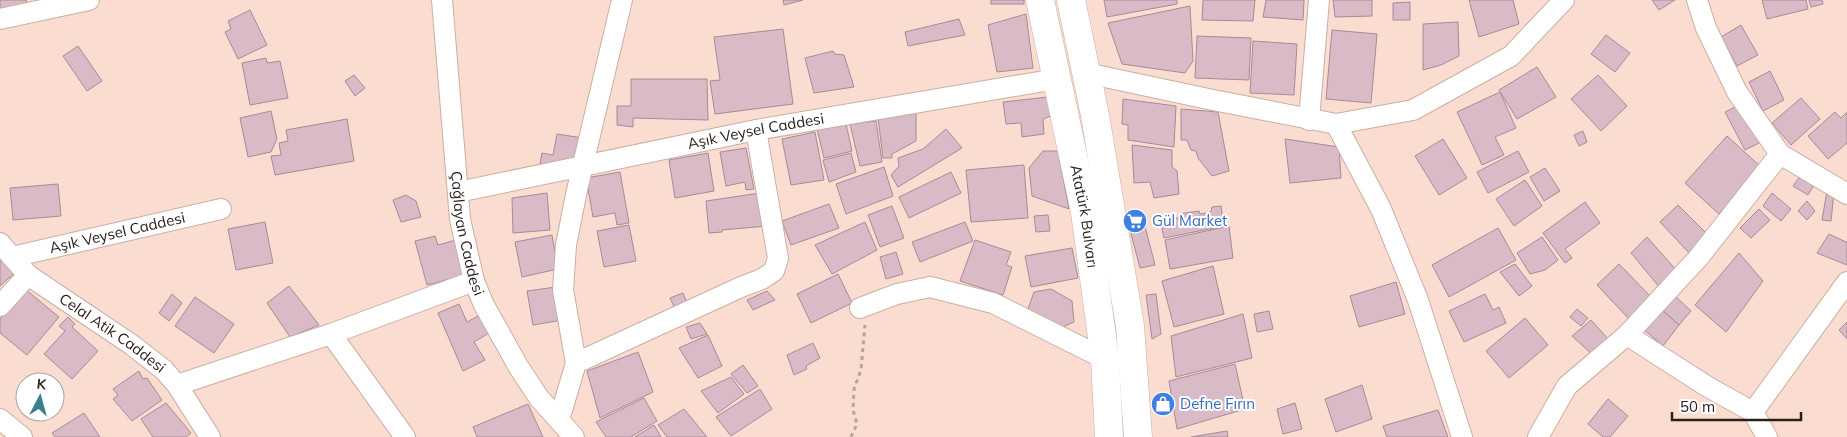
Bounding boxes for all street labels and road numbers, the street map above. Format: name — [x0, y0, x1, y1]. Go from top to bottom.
street label: Aşık Veysel Caddesi — [686, 109, 825, 153]
street label: Atatürk Bulvarı — [1066, 163, 1103, 269]
street label: Çağlayan Caddesi — [447, 170, 489, 298]
street label: Aşık Veysel Caddesi — [48, 208, 187, 257]
street label: Celal Atik Caddesi — [56, 289, 170, 377]

